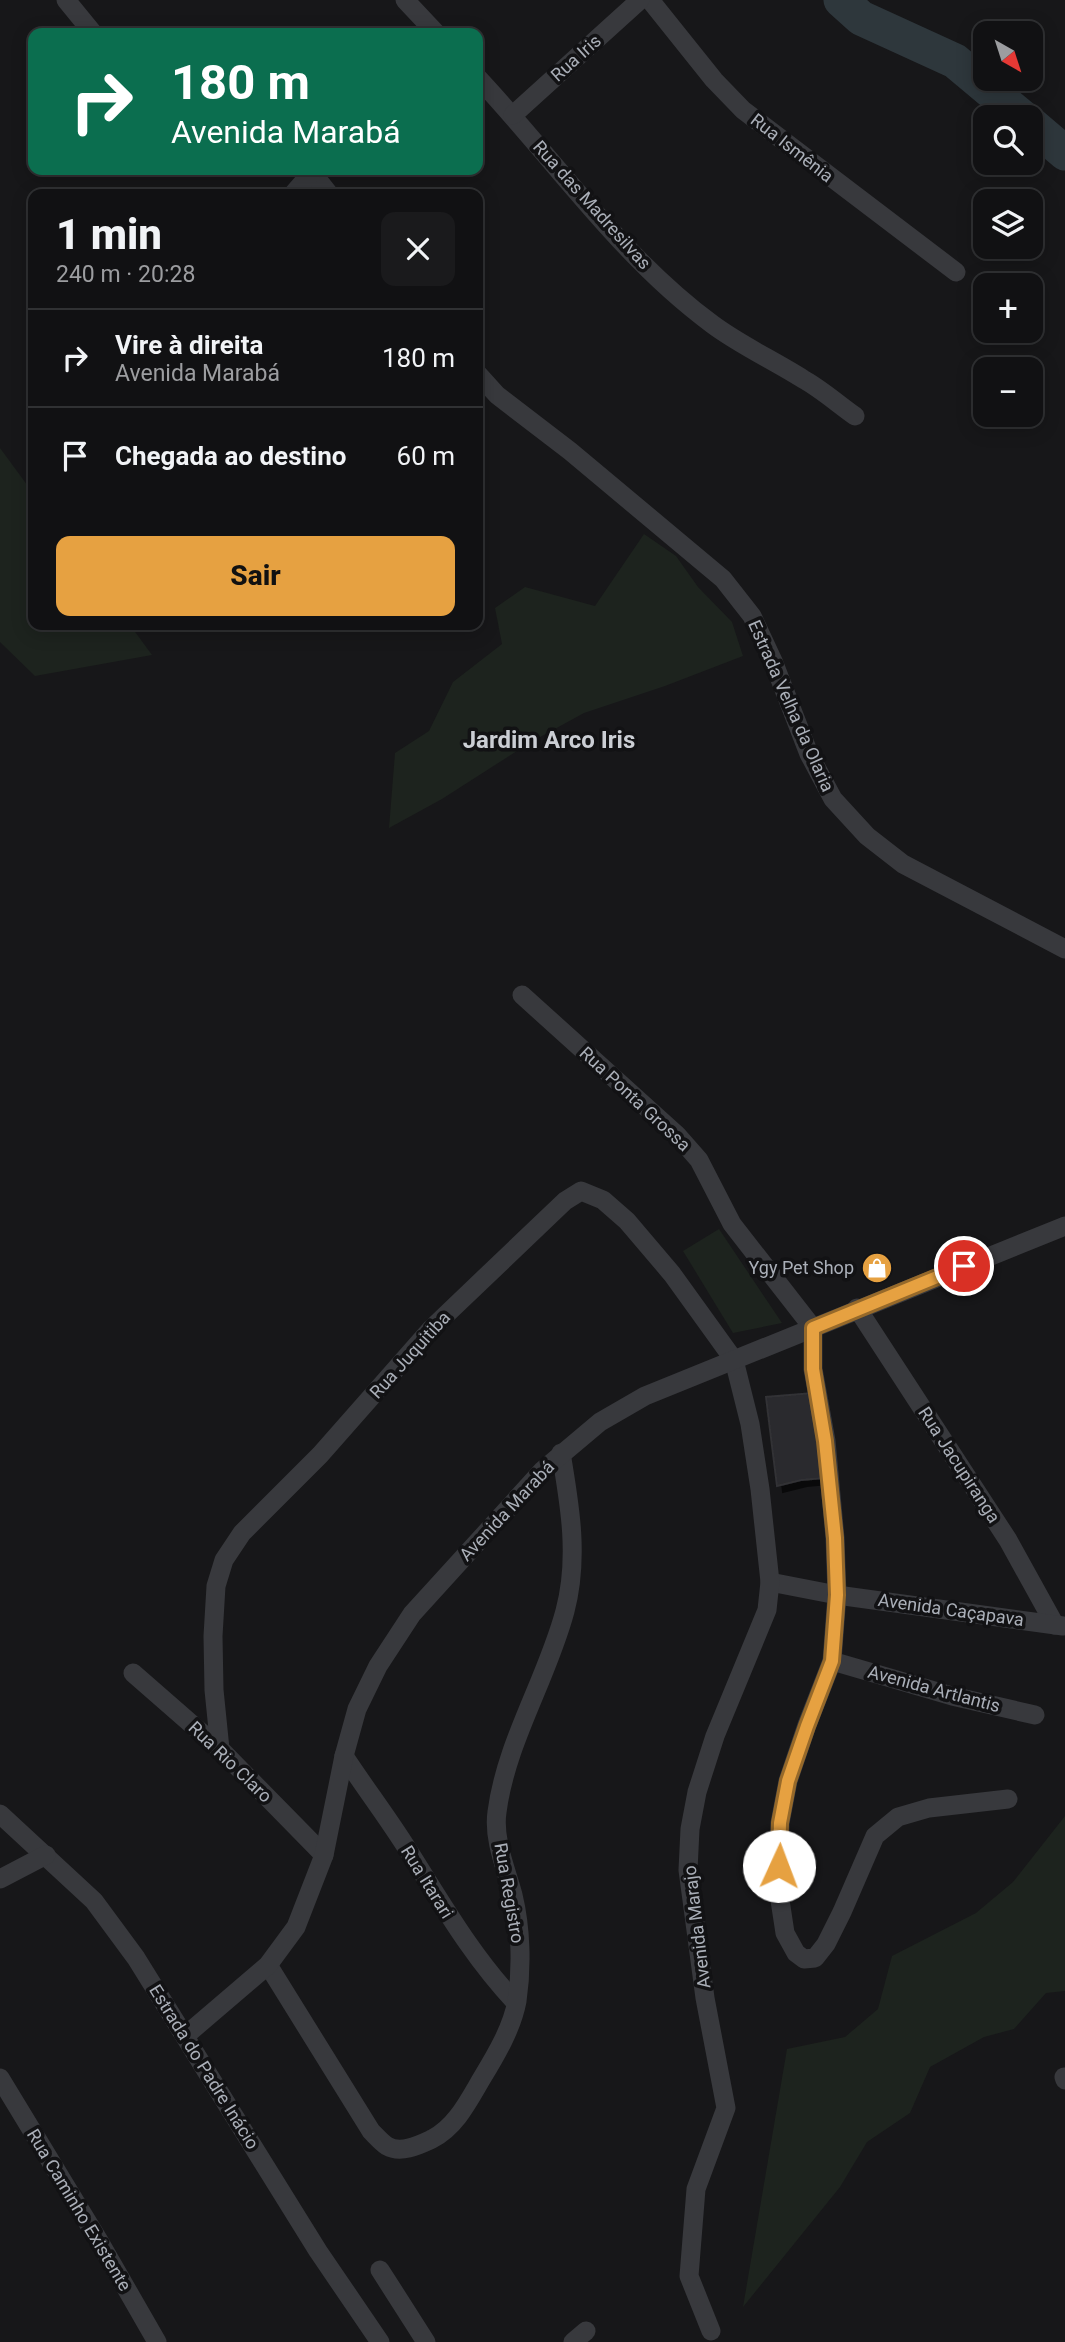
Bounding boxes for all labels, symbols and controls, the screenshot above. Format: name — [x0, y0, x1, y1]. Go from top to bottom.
north arrow — [973, 21, 1043, 91]
map controls — [973, 21, 1043, 427]
street label: Rua Iris — [546, 30, 605, 85]
text: 180 m — [171, 54, 310, 111]
icon: right — [56, 56, 147, 147]
button: search — [973, 105, 1043, 175]
street label: Rua Ismênia — [747, 109, 838, 186]
text: Avenida Marabá — [171, 113, 401, 151]
street label: Rua das Madresilvas — [529, 136, 656, 273]
button: layers — [973, 189, 1043, 259]
text: 1 min — [56, 210, 162, 259]
button: close — [381, 212, 455, 286]
text: 240 m · 20:28 — [56, 261, 195, 288]
button: + — [973, 273, 1043, 343]
text: Vire à direita — [115, 330, 263, 360]
icon: right — [56, 339, 94, 377]
text: 180 m — [382, 343, 455, 373]
button: − — [973, 357, 1043, 427]
text: Avenida Marabá — [115, 360, 280, 387]
icon: arrive — [56, 437, 94, 475]
text: Chegada ao destino — [115, 441, 346, 471]
text: 60 m — [397, 441, 455, 471]
button: Sair — [56, 536, 455, 616]
street label: Estrada Velha da Olaria — [744, 617, 839, 795]
district label: Jardim Arco Iris — [463, 726, 635, 754]
street label: Rua Ponta Grossa — [576, 1042, 695, 1155]
pin — [934, 1236, 994, 1296]
icon: arrive — [945, 1247, 983, 1285]
shop icon: Ygy Pet Shop — [860, 1251, 894, 1285]
place label: Ygy Pet Shop — [749, 1257, 854, 1278]
street label: Rua Juquitiba — [365, 1307, 454, 1403]
street label: Rua Jacupiranga — [914, 1403, 1005, 1527]
street label: Avenida Marabá — [455, 1456, 558, 1565]
street label: Avenida Caçapava — [877, 1589, 1025, 1630]
street label: Avenida Artlantis — [866, 1661, 1003, 1716]
street label: Rua Rio Claro — [184, 1717, 276, 1807]
position arrow — [742, 1829, 816, 1903]
street label: Rua Itarari — [397, 1841, 458, 1922]
street label: Rua Registro — [490, 1841, 529, 1945]
street label: Avenida Marajo — [679, 1864, 714, 1990]
street label: Estrada do Padre Inácio — [145, 1981, 264, 2153]
street label: Rua Caminho Existente — [23, 2125, 136, 2295]

